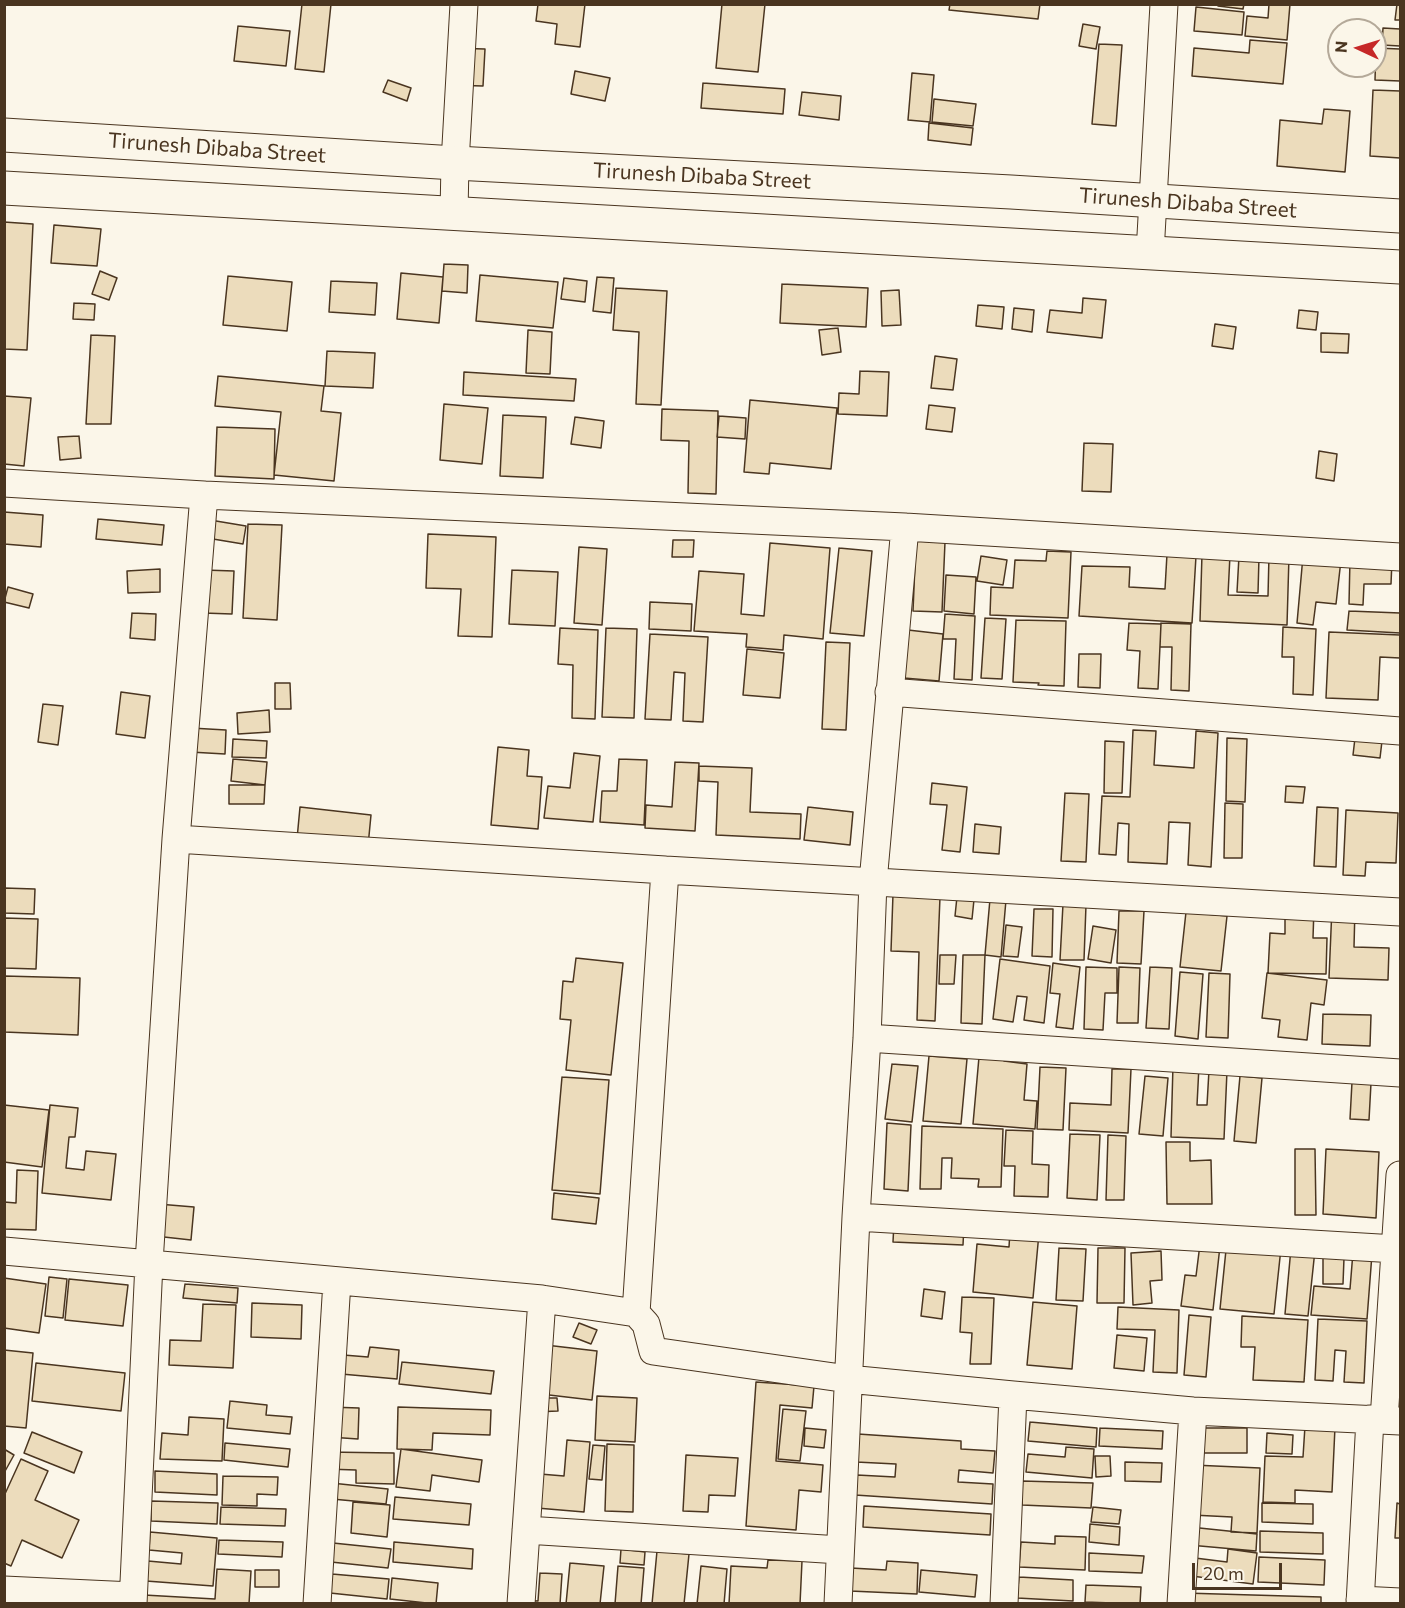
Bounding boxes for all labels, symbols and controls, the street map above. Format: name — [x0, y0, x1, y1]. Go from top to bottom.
north arrow — [1327, 18, 1387, 78]
text: N — [1331, 40, 1350, 53]
street label: Tirunesh Dibaba Street — [107, 128, 327, 168]
street label: Tirunesh Dibaba Street — [592, 158, 812, 194]
street label: Tirunesh Dibaba Street — [1078, 183, 1298, 223]
scale bar — [1195, 1551, 1285, 1589]
text: 20 m — [1203, 1562, 1244, 1584]

